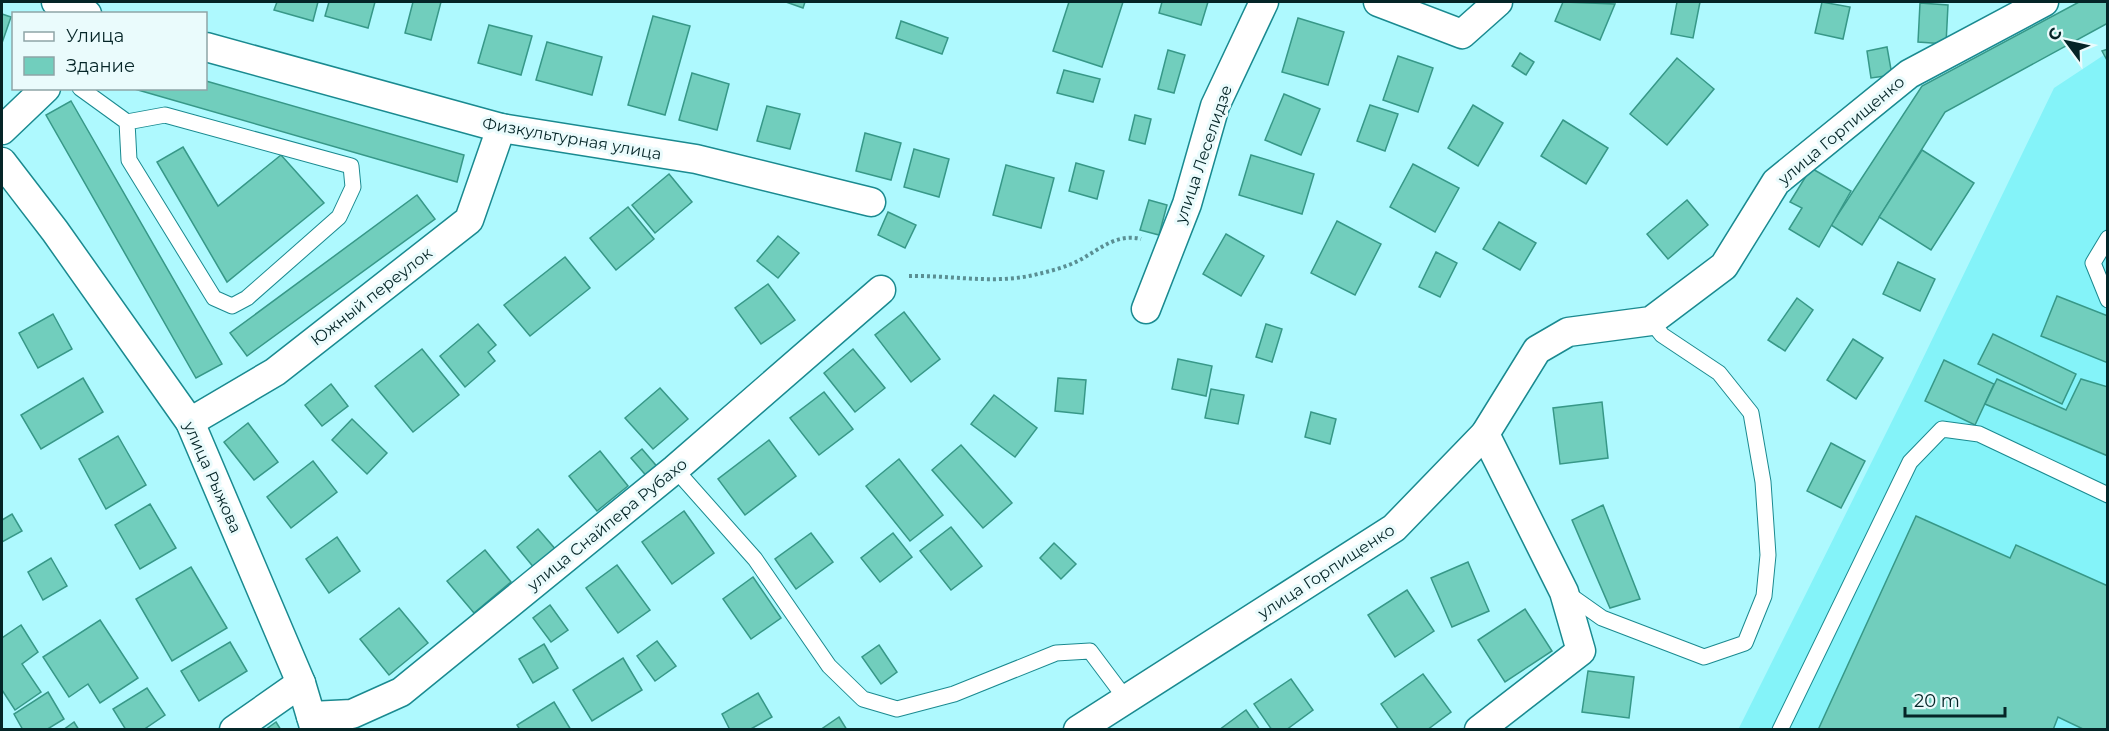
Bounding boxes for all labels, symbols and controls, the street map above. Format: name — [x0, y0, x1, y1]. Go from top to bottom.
legend — [12, 12, 207, 90]
north arrow — [2037, 12, 2097, 72]
text: С — [2044, 24, 2066, 44]
text: Улица — [66, 25, 124, 47]
text: Здание — [66, 55, 135, 77]
street label: улица Горпищенко — [1774, 72, 1908, 189]
street label: улица Леселидзе — [1171, 82, 1236, 227]
street label: Физкультурная улица — [481, 113, 663, 164]
street label: Южный переулок — [307, 243, 436, 350]
street label: улица Рыжова — [179, 418, 246, 536]
street label: улица Снайпера Рубахо — [523, 454, 691, 595]
street label: улица Горпищенко — [1254, 520, 1398, 623]
scale bar — [1905, 680, 2006, 718]
text: 20 m — [1914, 690, 1960, 712]

